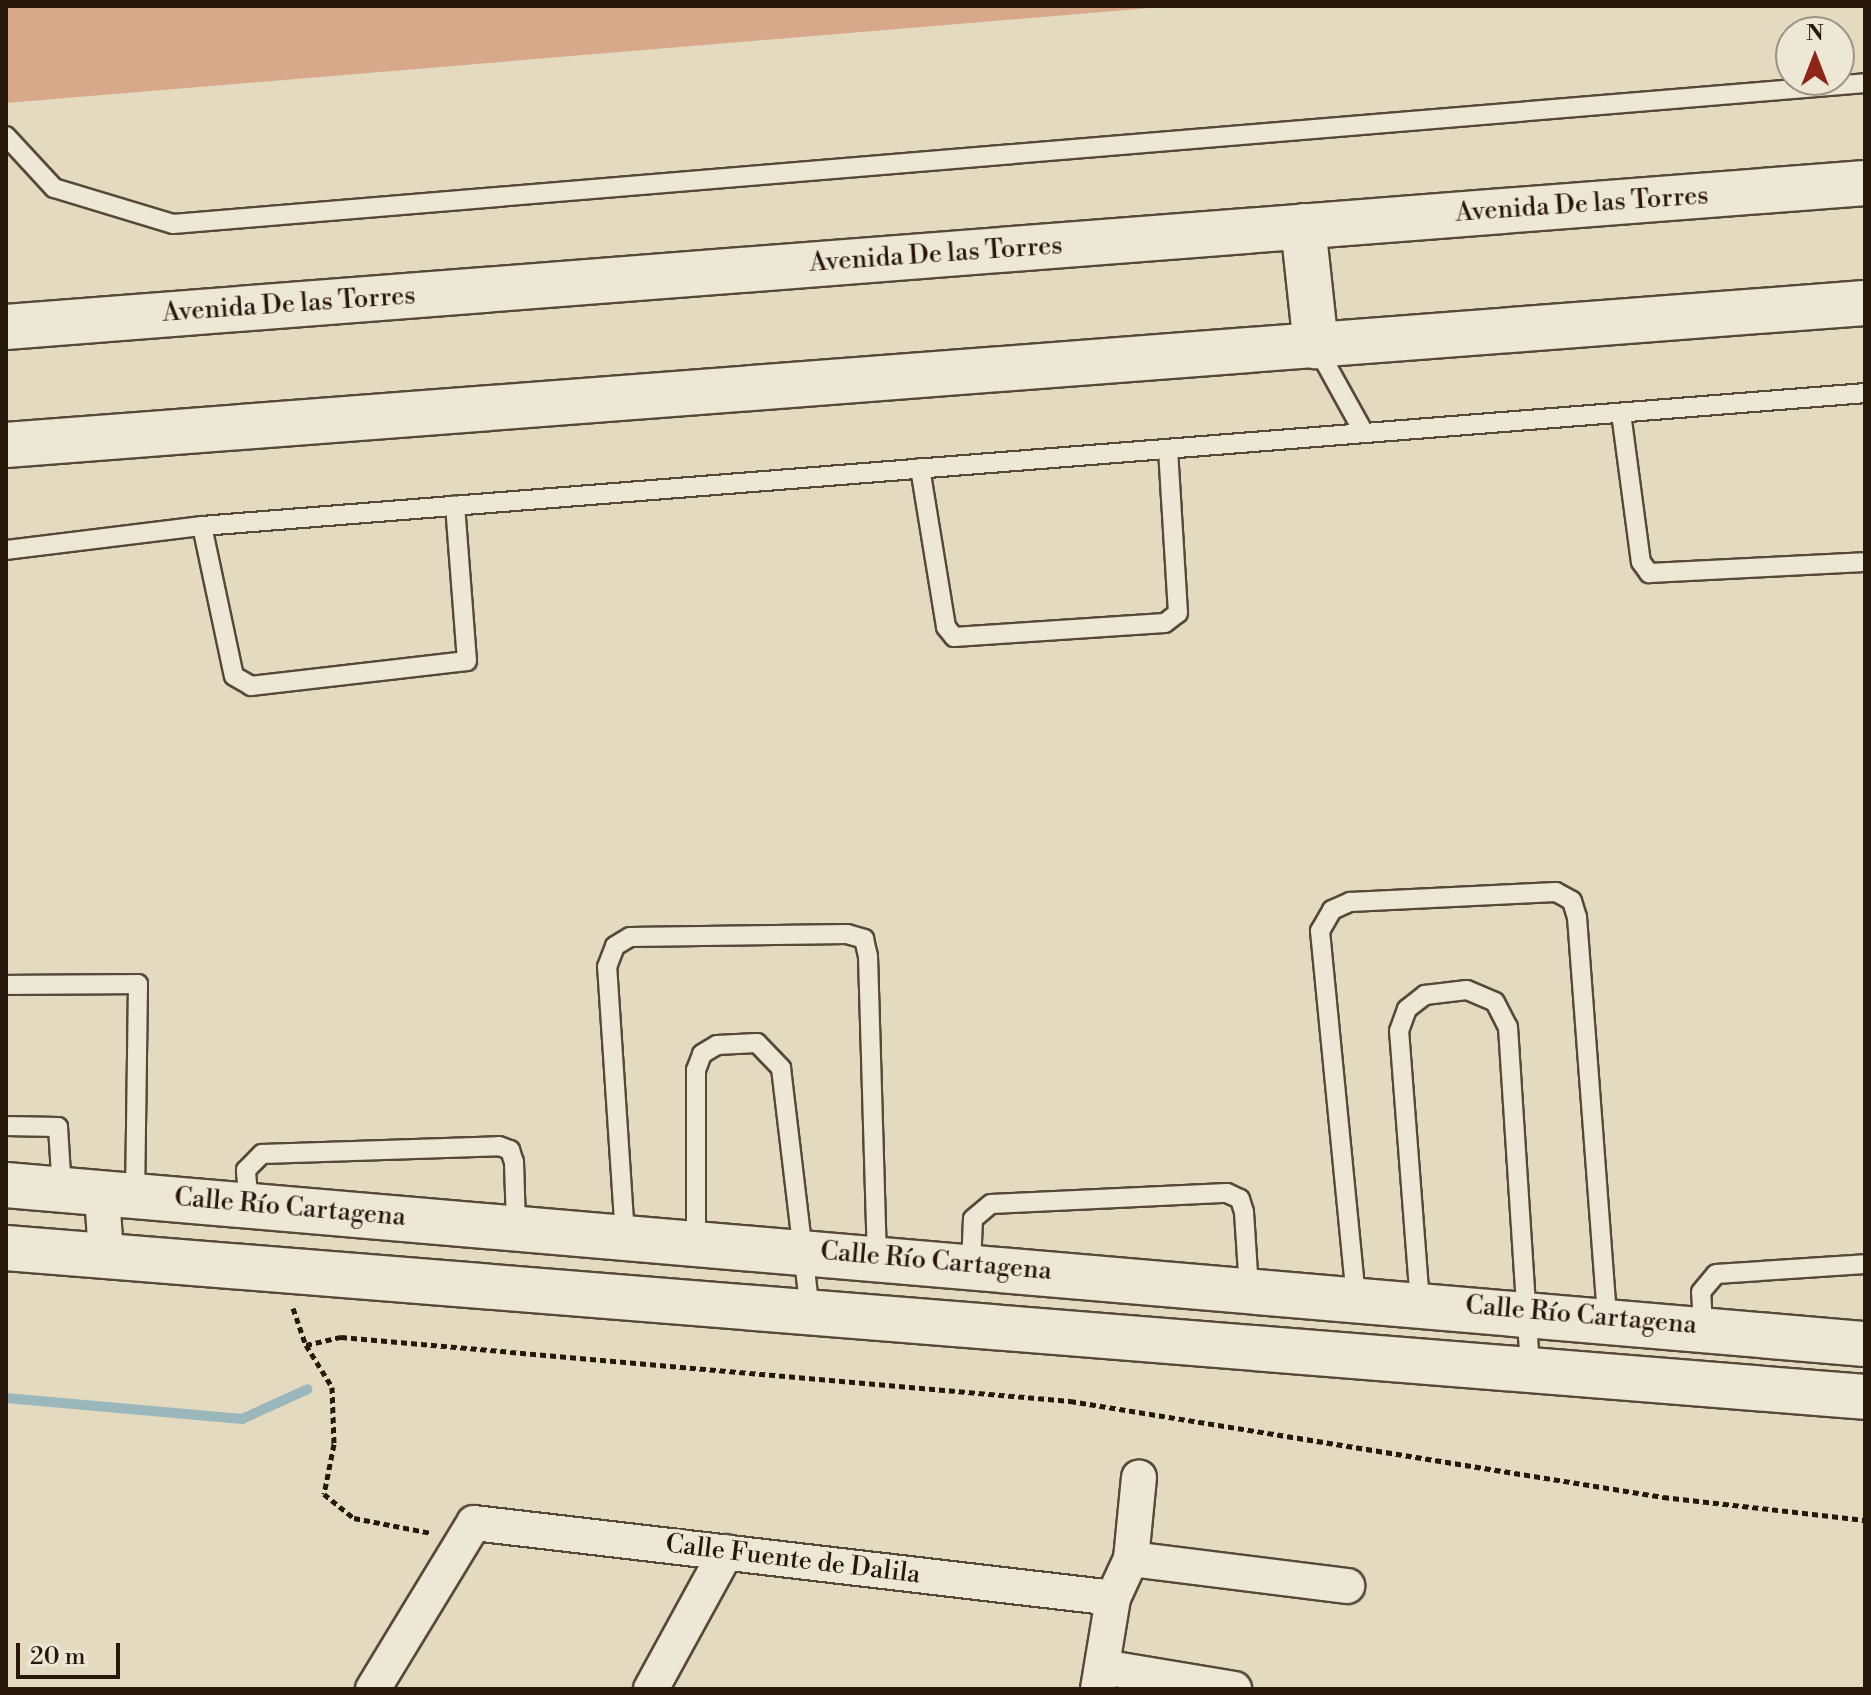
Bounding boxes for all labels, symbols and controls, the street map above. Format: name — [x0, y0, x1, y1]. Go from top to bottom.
north arrow — [1775, 16, 1855, 96]
text: N — [1806, 20, 1824, 47]
street label: Avenida De las Torres — [1454, 181, 1710, 229]
street label: Avenida De las Torres — [808, 231, 1064, 279]
street label: Avenida De las Torres — [161, 281, 417, 329]
street label: Calle Río Cartagena — [173, 1182, 407, 1234]
street label: Calle Río Cartagena — [819, 1236, 1053, 1288]
street label: Calle Río Cartagena — [1464, 1290, 1698, 1342]
street label: Calle Fuente de Dalila — [664, 1529, 922, 1591]
scale bar — [20, 1627, 124, 1677]
text: 20 m — [30, 1642, 86, 1672]

